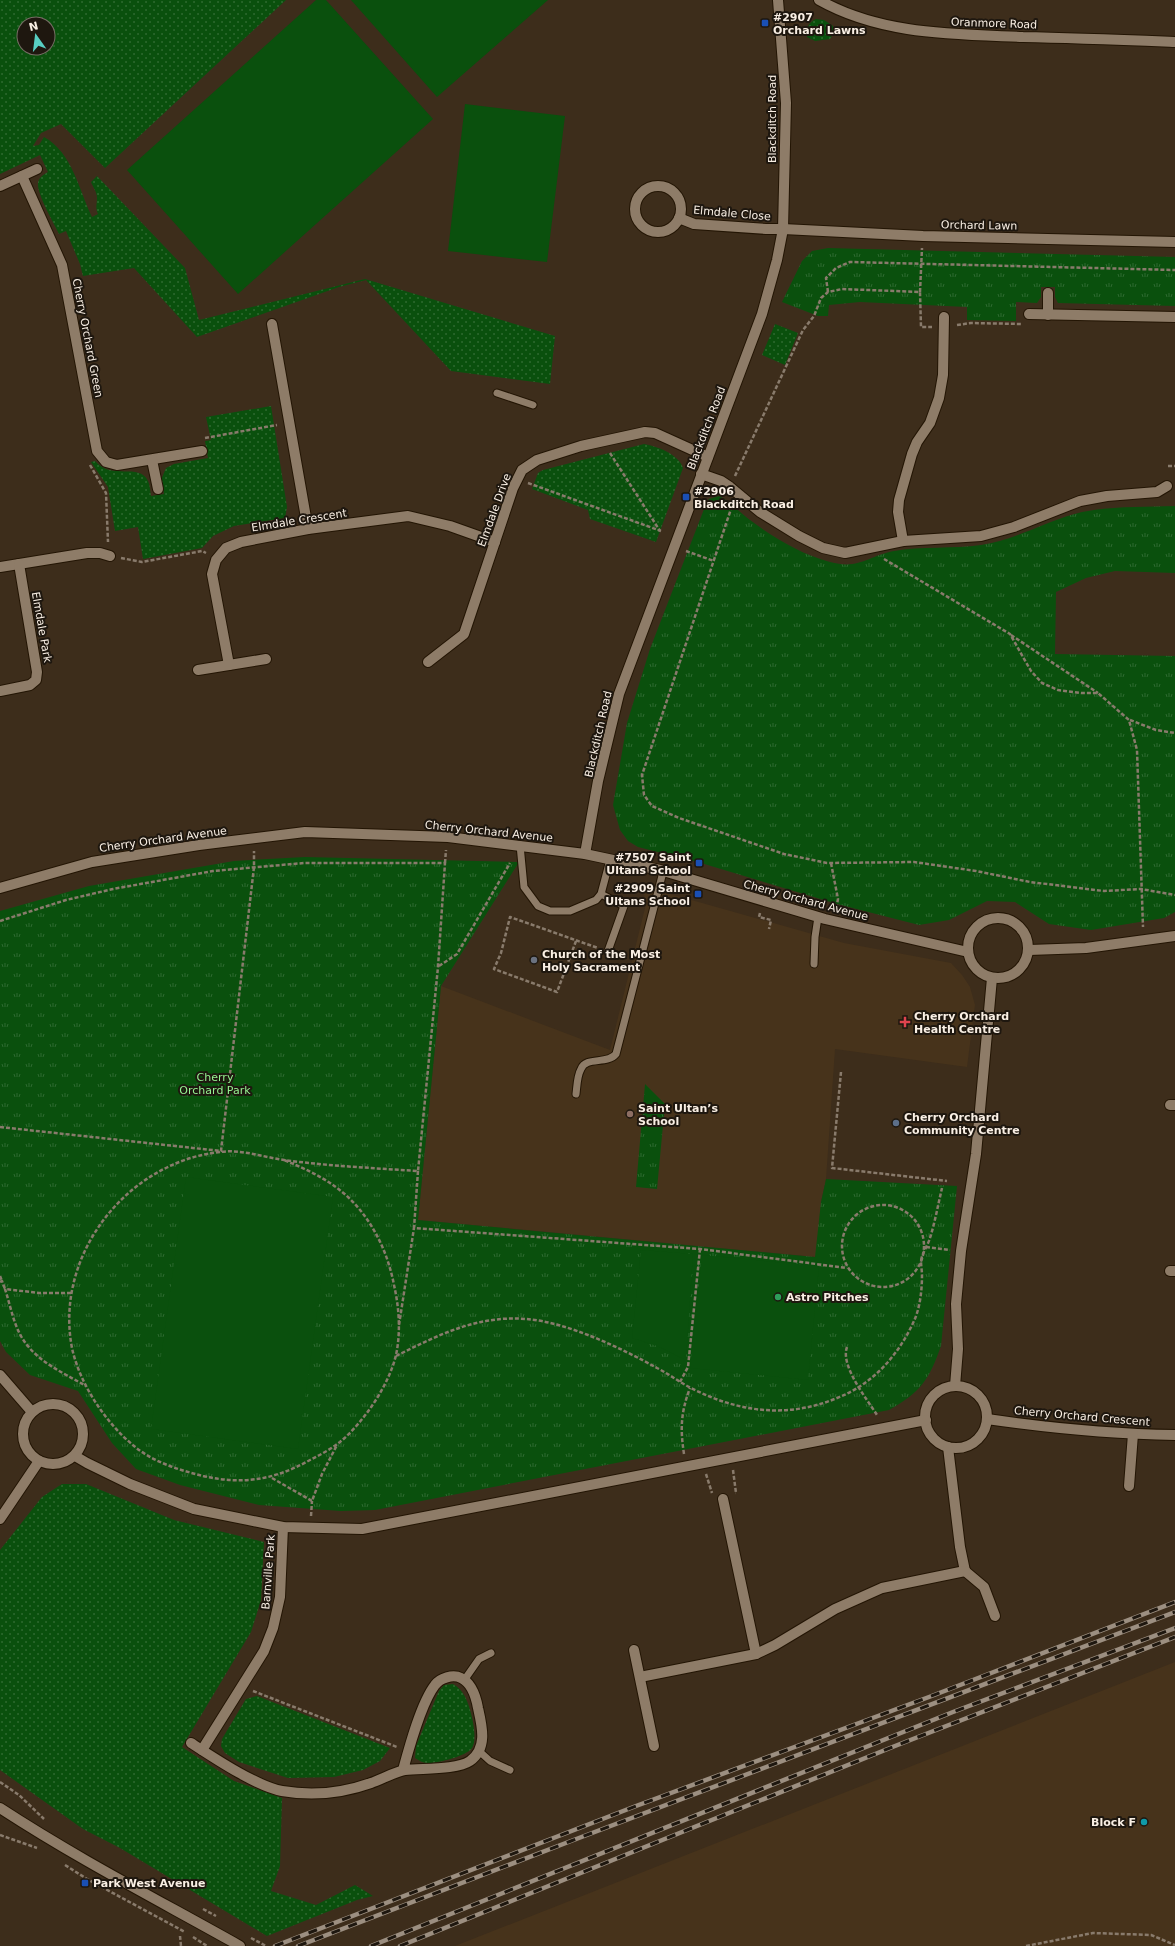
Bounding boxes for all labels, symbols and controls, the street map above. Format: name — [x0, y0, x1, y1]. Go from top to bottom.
place label: #2907 Orchard Lawns — [773, 11, 866, 37]
street label: Oranmore Road — [951, 15, 1037, 32]
north arrow — [16, 16, 56, 56]
marker: #2907 Orchard Lawns — [760, 18, 770, 28]
text: N — [28, 19, 40, 34]
street label: Blackditch Road — [766, 75, 779, 163]
street label: Elmdale Close — [693, 204, 771, 223]
street label: Orchard Lawn — [941, 218, 1017, 233]
street label: Cherry Orchard Green — [70, 277, 105, 399]
street label: Blackditch Road — [685, 385, 728, 472]
street label: Elmdale Drive — [475, 472, 514, 549]
place label: #2906 Blackditch Road — [694, 485, 794, 511]
marker: #2906 Blackditch Road — [681, 492, 691, 502]
street label: Elmdale Crescent — [250, 506, 348, 534]
street label: Elmdale Park — [29, 591, 54, 664]
street label: Blackditch Road — [582, 690, 615, 779]
street label: Cherry Orchard Avenue — [424, 818, 554, 845]
street label: Cherry Orchard Avenue — [98, 824, 228, 855]
place label: #7507 Saint Ultans School — [606, 851, 691, 877]
marker: #7507 Saint Ultans School — [694, 858, 704, 868]
street label: Cherry Orchard Avenue — [742, 878, 870, 923]
place label: #2909 Saint Ultans School — [605, 882, 690, 908]
marker: #2909 Saint Ultans School — [693, 889, 703, 899]
place label: Church of the Most Holy Sacrament — [542, 948, 660, 974]
marker: Church of the Most Holy Sacrament — [529, 955, 539, 965]
place label: Cherry Orchard Health Centre — [914, 1010, 1009, 1036]
marker: Cherry Orchard Health Centre — [899, 1016, 911, 1028]
park label: Cherry Orchard Park — [179, 1071, 251, 1097]
place label: Saint Ultan’s School — [638, 1102, 718, 1128]
marker: Saint Ultan’s School — [625, 1109, 635, 1119]
place label: Cherry Orchard Community Centre — [904, 1111, 1020, 1137]
marker: Cherry Orchard Community Centre — [891, 1118, 901, 1128]
place label: Astro Pitches — [786, 1291, 869, 1304]
marker: Astro Pitches — [773, 1292, 783, 1302]
street label: Cherry Orchard Crescent — [1013, 1404, 1151, 1429]
street label: Barnville Park — [259, 1533, 278, 1610]
place label: Block F — [1091, 1816, 1136, 1829]
marker: Block F — [1139, 1817, 1149, 1827]
place label: Park West Avenue — [93, 1877, 205, 1890]
marker: Park West Avenue — [80, 1878, 90, 1888]

